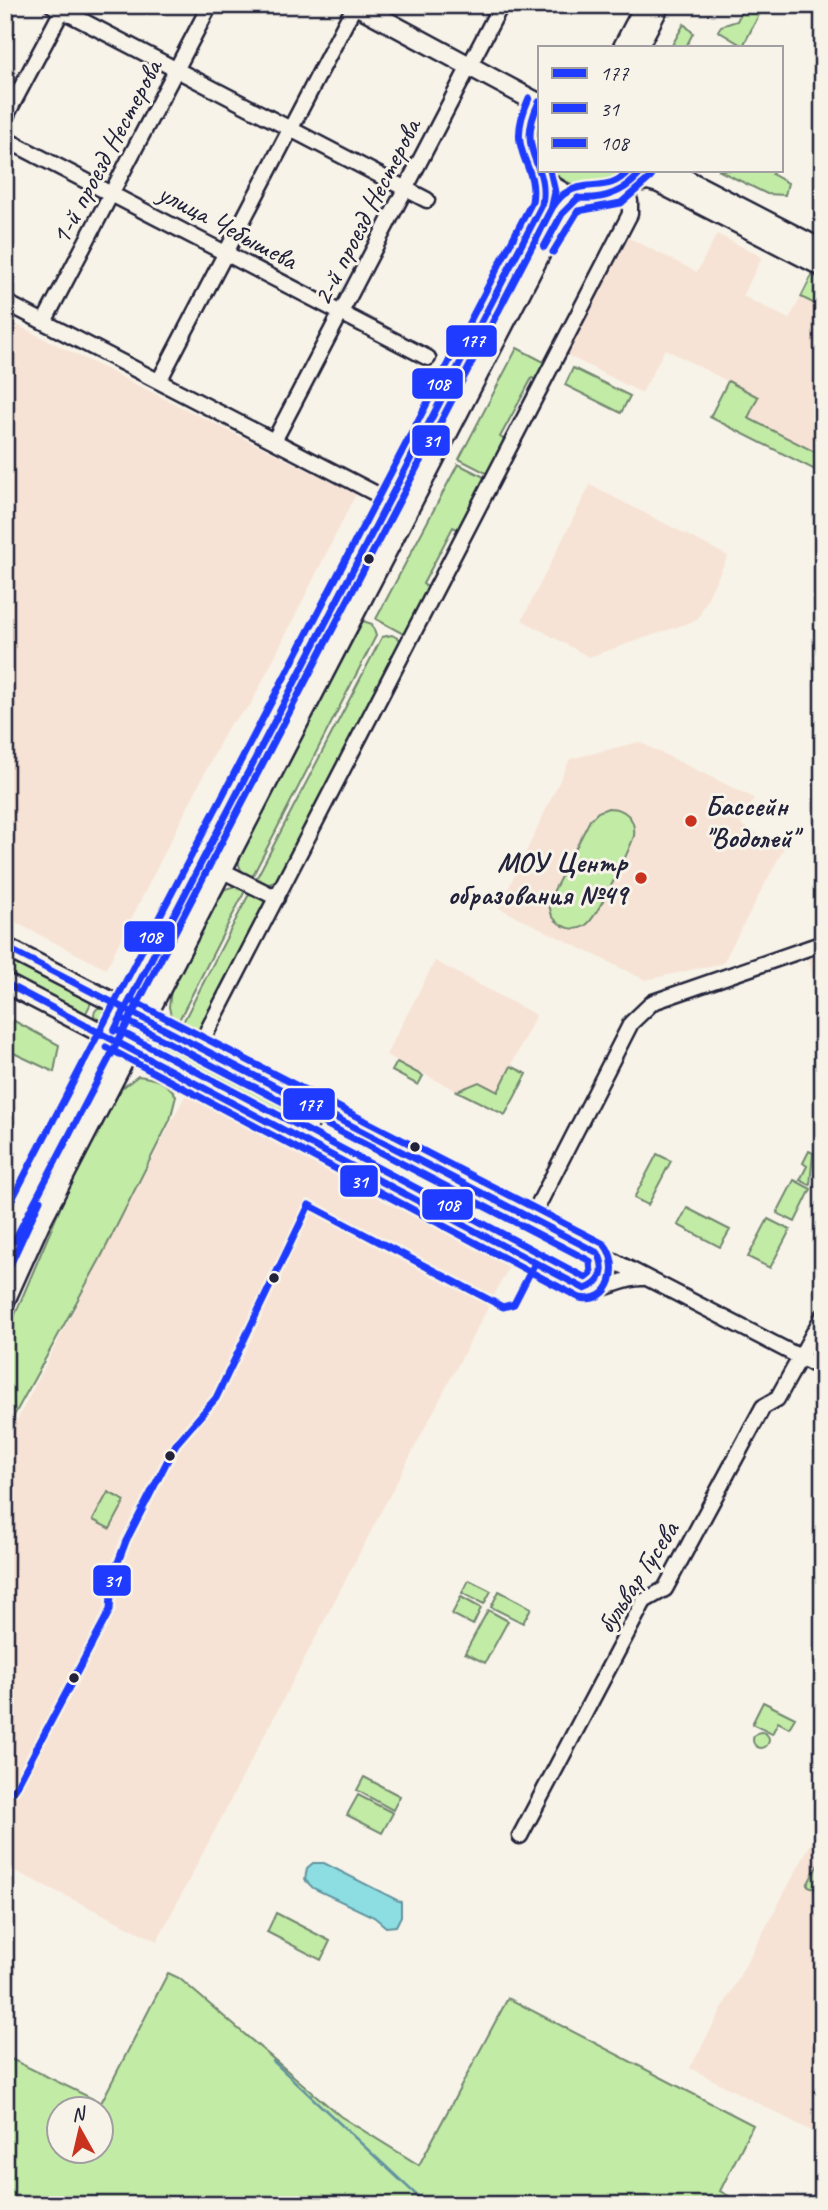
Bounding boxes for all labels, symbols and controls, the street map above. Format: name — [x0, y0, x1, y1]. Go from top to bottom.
legend — [538, 46, 782, 172]
street label: 1-й проезд Нестерова — [42, 51, 171, 251]
text: 177 — [600, 60, 630, 86]
text: 31 — [600, 96, 620, 122]
street label: 2-й проезд Нестерова — [304, 111, 429, 311]
text: 108 — [600, 130, 631, 156]
street label: улица Чебышева — [151, 174, 305, 278]
line badge: 177 — [445, 324, 498, 358]
text: 177 — [459, 329, 487, 353]
line badge: 108 — [411, 367, 464, 400]
text: 108 — [424, 372, 452, 396]
line badge: 31 — [411, 424, 451, 457]
text: 31 — [422, 429, 442, 453]
unlabelled marker — [362, 552, 376, 566]
place label: Бассейн "Водолей" — [705, 788, 804, 855]
marker: Бассейн "Водолей" — [683, 813, 699, 829]
place label: МОУ Центр образования №49 — [448, 845, 631, 912]
marker: МОУ Центр образования №49 — [633, 870, 649, 886]
line badge: 108 — [123, 920, 176, 953]
text: 108 — [136, 925, 164, 949]
line badge: 177 — [282, 1087, 336, 1121]
text: 177 — [296, 1093, 324, 1117]
unlabelled marker — [408, 1140, 422, 1154]
line badge: 31 — [339, 1164, 379, 1198]
text: 31 — [350, 1170, 370, 1194]
line badge: 108 — [421, 1188, 474, 1221]
text: 108 — [434, 1193, 462, 1217]
unlabelled marker — [267, 1271, 281, 1285]
unlabelled marker — [163, 1449, 177, 1463]
street label: бульвар Гусева — [588, 1513, 687, 1640]
line badge: 31 — [92, 1564, 132, 1597]
text: 31 — [103, 1569, 123, 1593]
unlabelled marker — [67, 1671, 81, 1685]
north arrow — [46, 2094, 116, 2164]
text: N — [70, 2101, 88, 2127]

